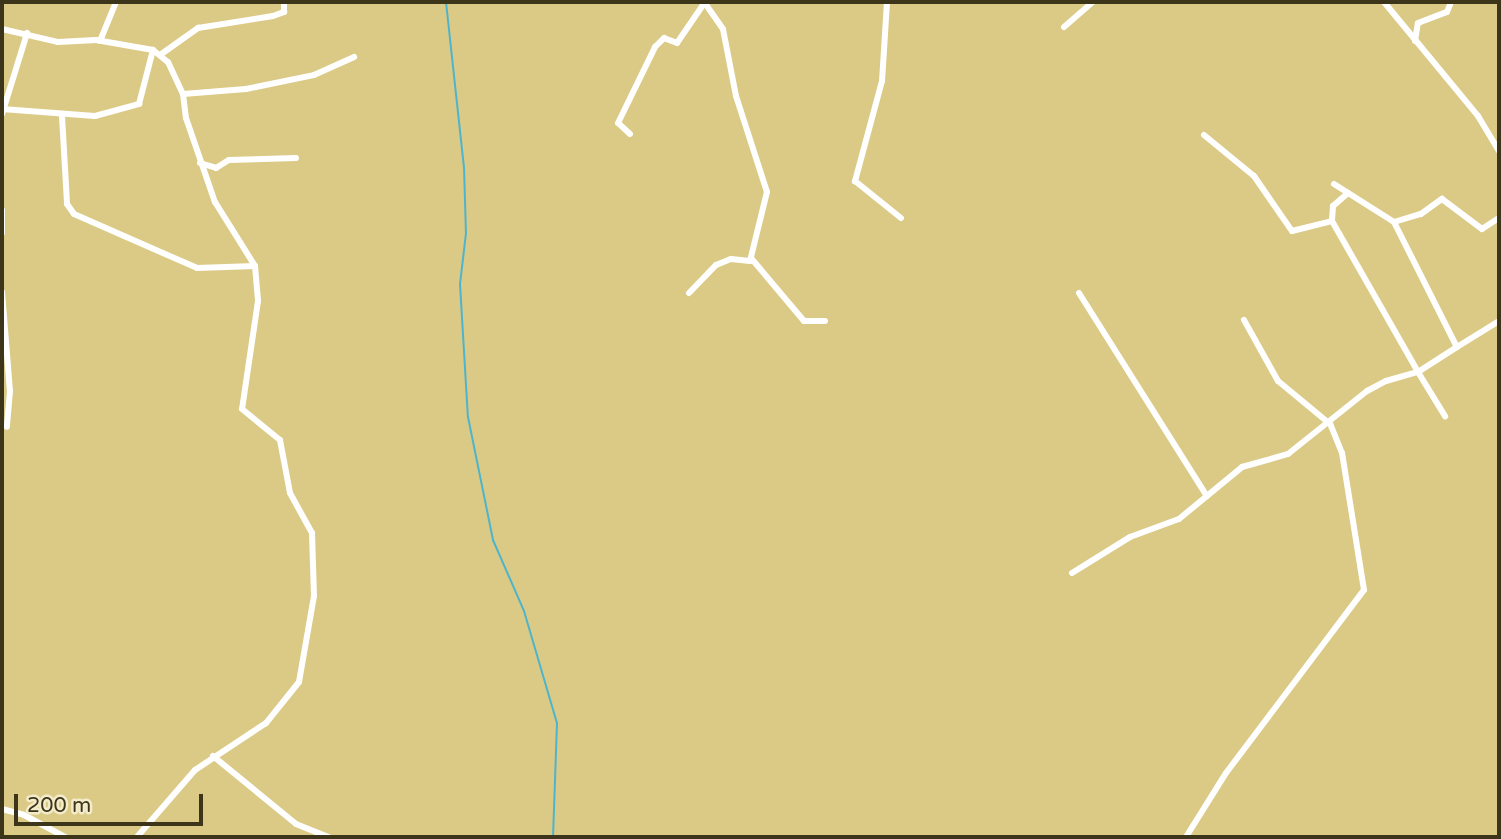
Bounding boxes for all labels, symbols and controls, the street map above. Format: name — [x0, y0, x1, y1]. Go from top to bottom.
scale bar — [18, 780, 206, 824]
text: 200 m — [27, 793, 91, 818]

